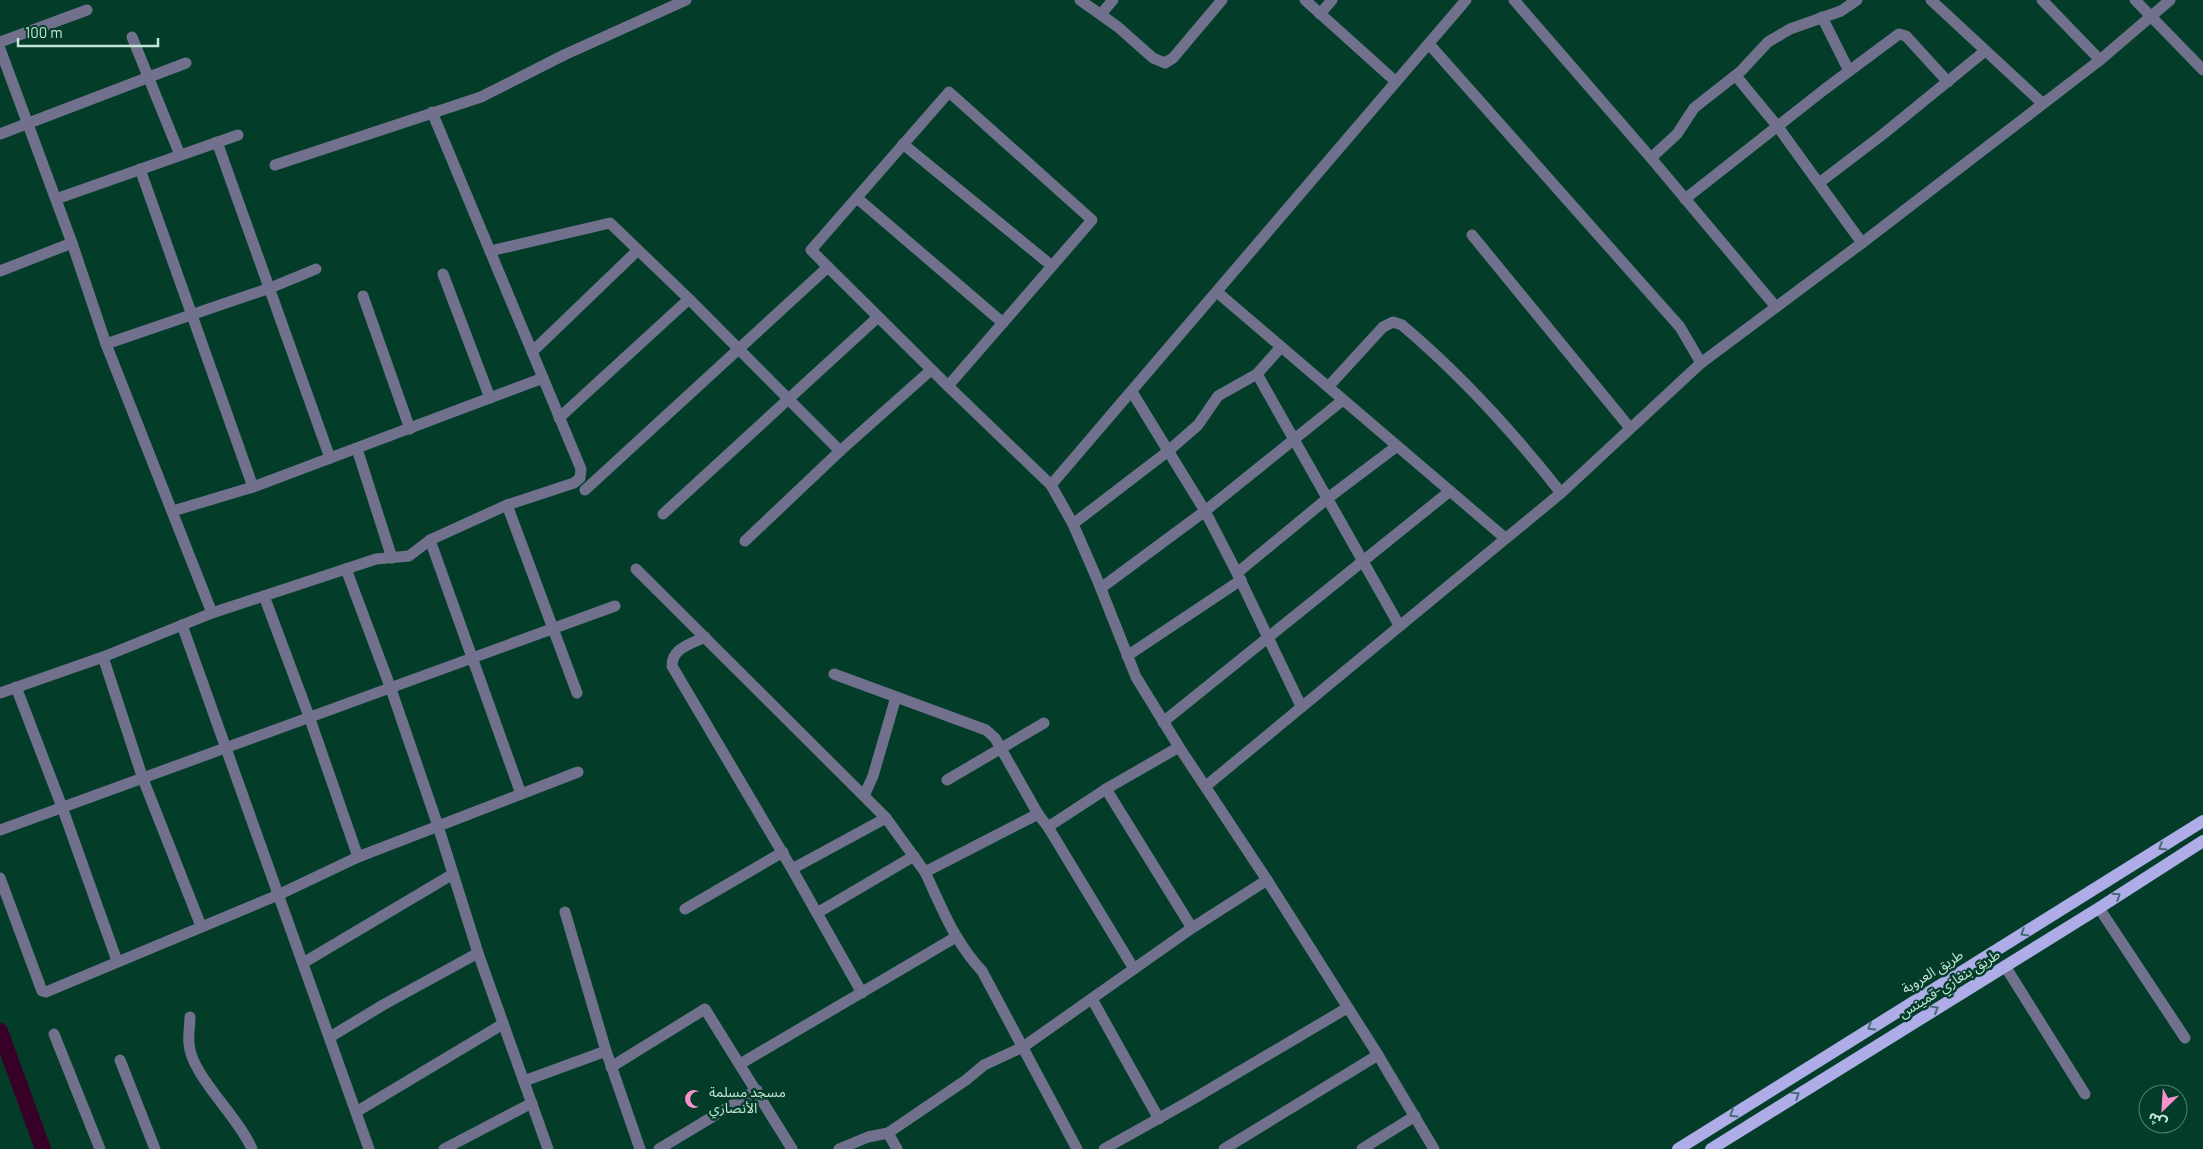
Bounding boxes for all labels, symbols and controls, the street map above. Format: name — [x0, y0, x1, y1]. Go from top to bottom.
scale bar — [18, 15, 158, 47]
text: 100 m — [25, 23, 63, 41]
one-way arrow — [2158, 841, 2168, 850]
one-way arrow — [2112, 893, 2121, 902]
one-way arrow — [2020, 926, 2029, 936]
street label: طريق بنغازي-قمينس — [1895, 945, 2005, 1024]
street label: طريق العروبة — [1898, 945, 1967, 998]
one-way arrow — [1929, 1006, 1938, 1016]
one-way arrow — [1867, 1021, 1876, 1031]
place label: مسجد مسلمة الأنصاري — [709, 1083, 786, 1119]
north arrow — [2138, 1084, 2188, 1134]
mosque icon: مسجد مسلمة الأنصاري — [683, 1088, 705, 1110]
one-way arrow — [1791, 1091, 1800, 1101]
one-way arrow — [1730, 1108, 1739, 1117]
text: ش — [2145, 1109, 2170, 1133]

